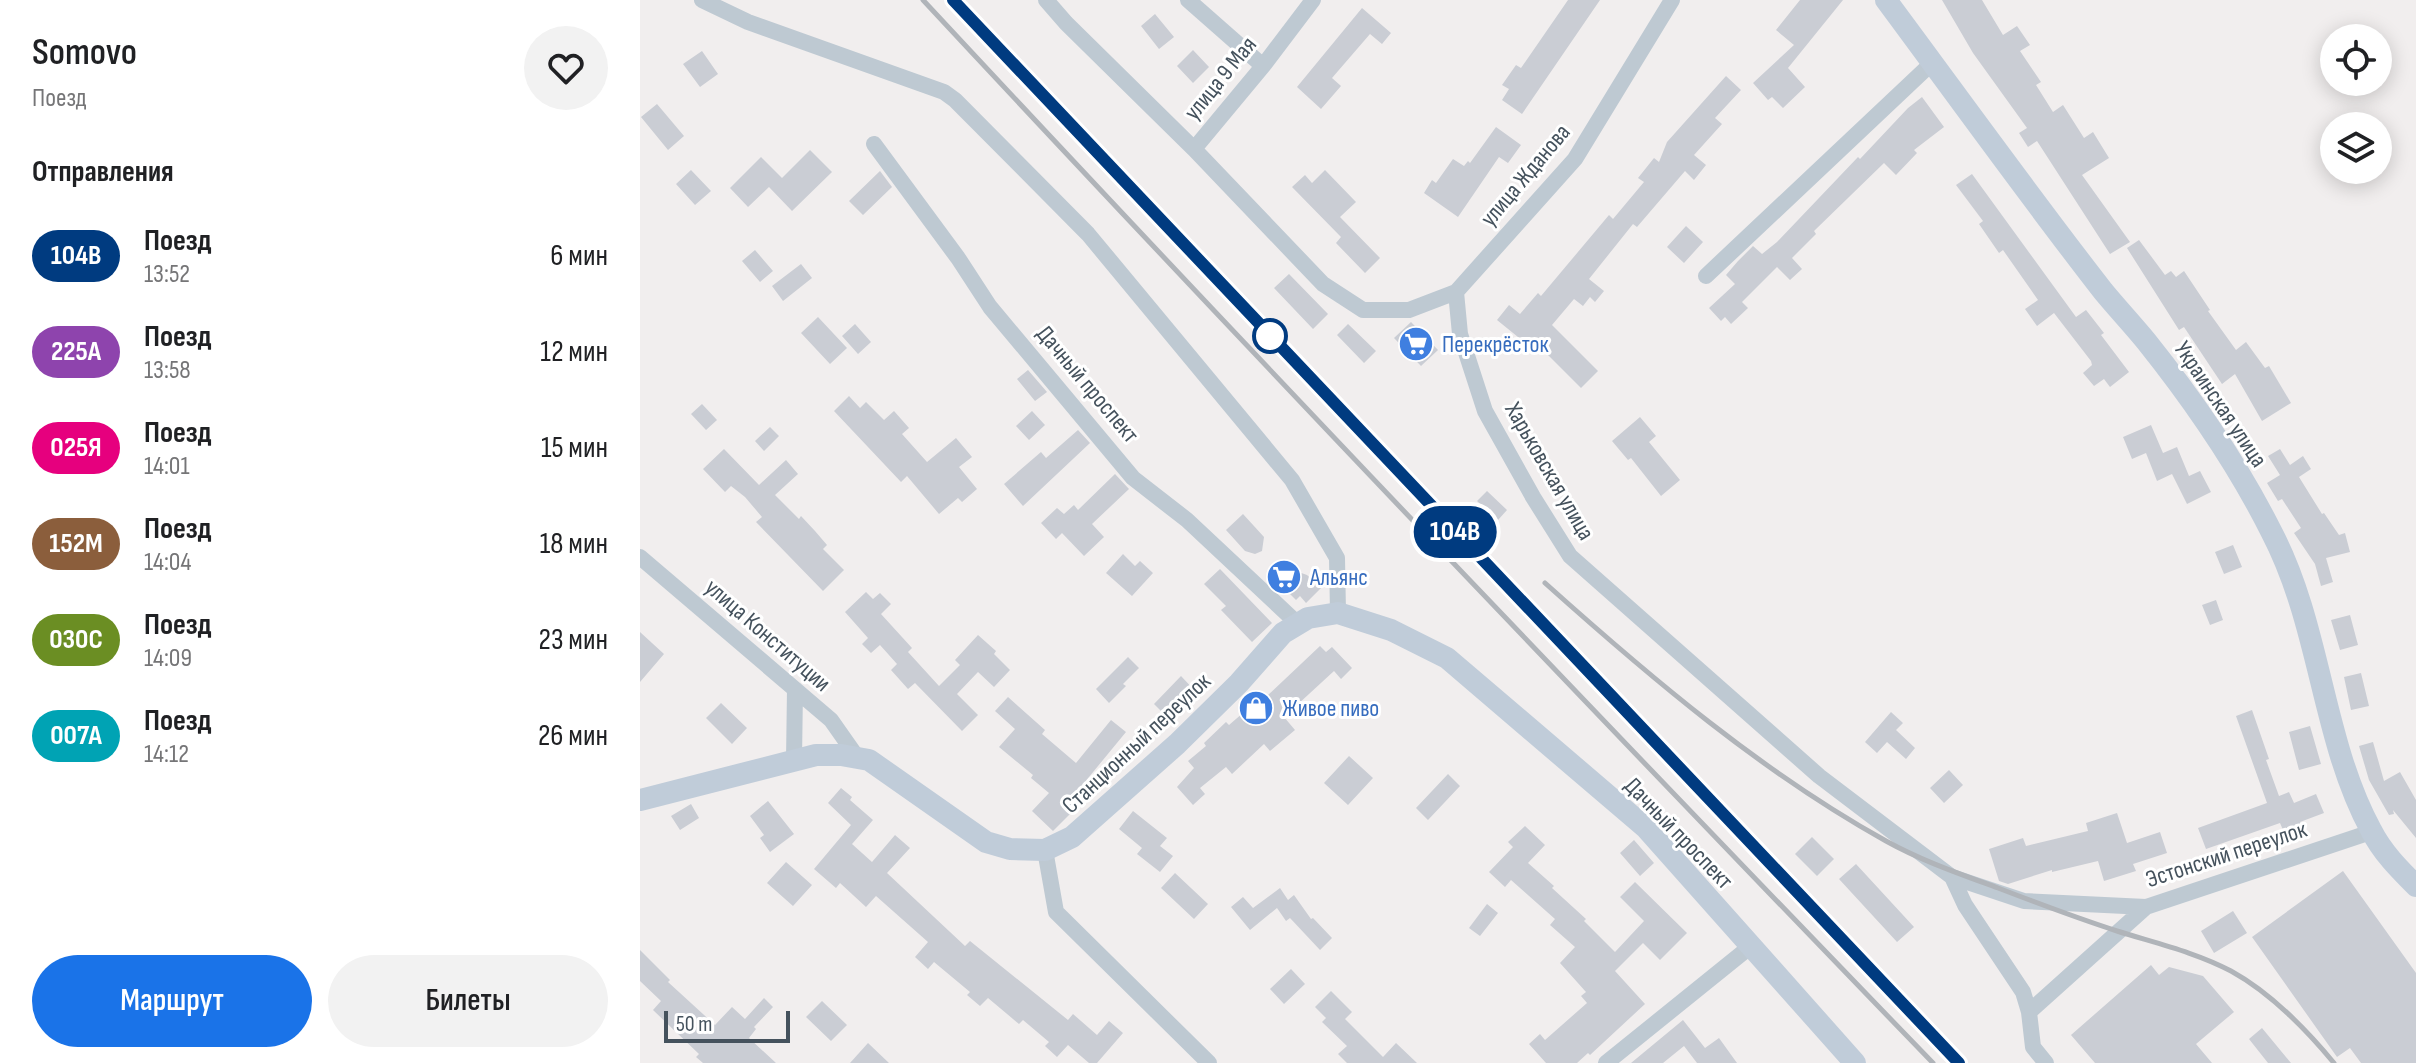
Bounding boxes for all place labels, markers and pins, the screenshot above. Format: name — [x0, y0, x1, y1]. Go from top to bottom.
unlabelled marker — [1253, 319, 1287, 353]
supermarket icon: Перекрёсток — [1397, 325, 1435, 363]
place label: Перекрёсток — [1442, 330, 1550, 359]
supermarket icon: Альянс — [1265, 558, 1303, 596]
place label: Альянс — [1309, 563, 1368, 592]
shop icon: Живое пиво — [1237, 689, 1275, 727]
place label: Живое пиво — [1282, 694, 1379, 723]

